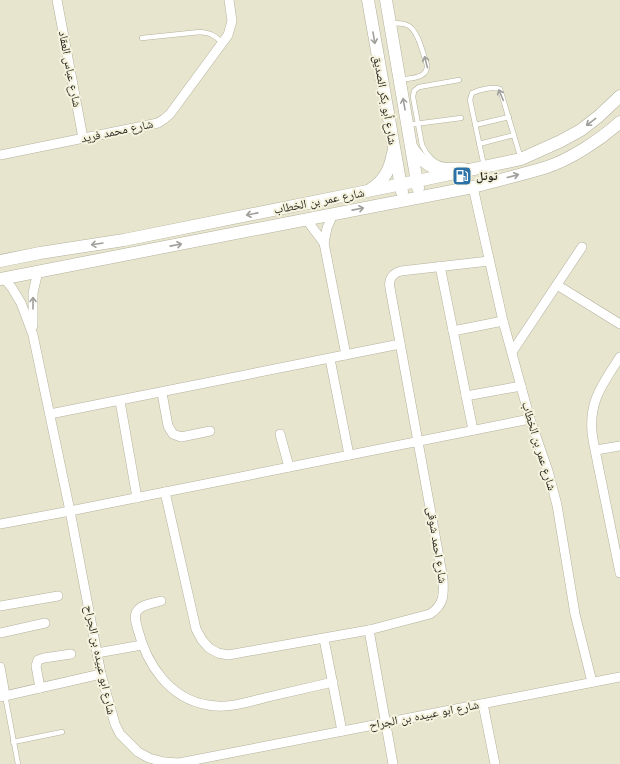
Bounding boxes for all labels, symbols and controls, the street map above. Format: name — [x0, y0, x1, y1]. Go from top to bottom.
street label: شارع عباس العقاد — [55, 30, 84, 109]
one-way arrow — [371, 32, 379, 45]
street label: شارع أبو بكر الصديق — [369, 54, 400, 146]
one-way arrow — [421, 55, 429, 68]
one-way arrow — [497, 89, 505, 101]
one-way arrow — [400, 97, 408, 110]
street label: شارع محمد فريد — [80, 117, 155, 146]
one-way arrow — [586, 118, 597, 126]
fuel station icon: توتل — [451, 165, 473, 187]
place label: توتل — [476, 169, 498, 184]
one-way arrow — [506, 172, 519, 180]
street label: شارع عمر بن الخطاب — [272, 185, 366, 218]
one-way arrow — [351, 205, 364, 213]
one-way arrow — [246, 210, 259, 218]
one-way arrow — [91, 240, 104, 248]
one-way arrow — [169, 240, 182, 248]
one-way arrow — [29, 297, 37, 310]
street label: شارع عمر بن الخطاب — [518, 400, 559, 493]
street label: شارع احمد شوقى — [423, 506, 450, 585]
street label: شارع ابو عبيده بن الجراح — [81, 604, 118, 716]
street label: شارع ابو عبيده بن الجراح — [368, 697, 480, 733]

